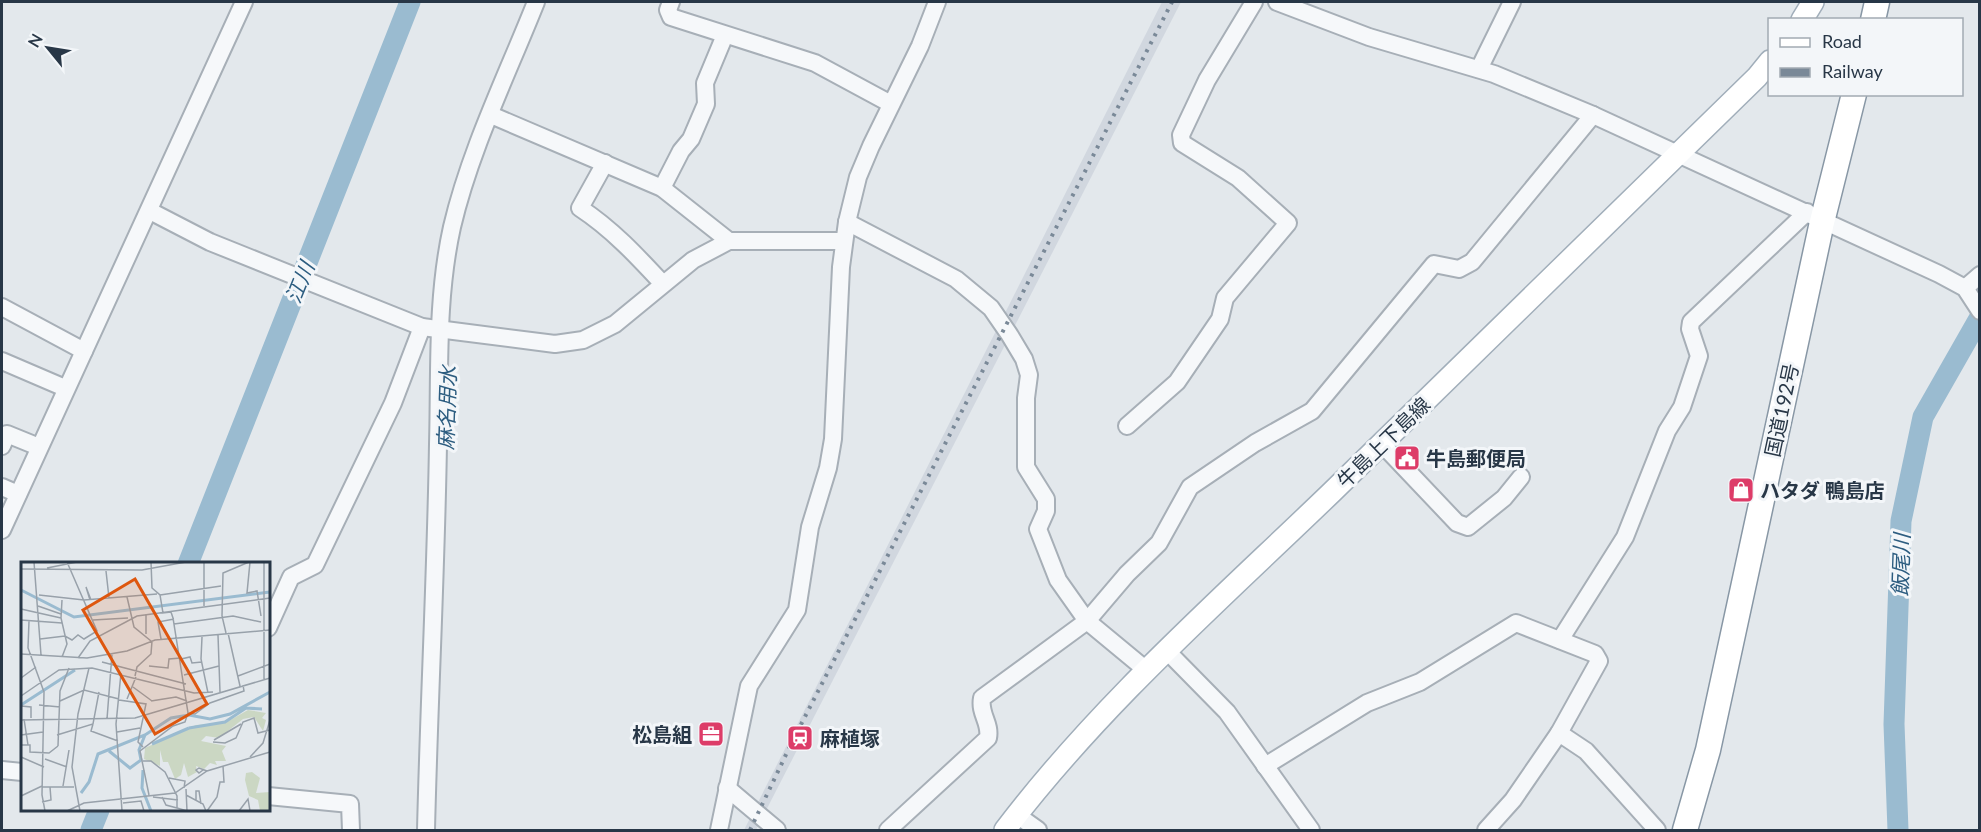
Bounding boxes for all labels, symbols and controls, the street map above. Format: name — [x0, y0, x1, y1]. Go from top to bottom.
north arrow — [18, 18, 78, 78]
legend — [1768, 18, 1963, 96]
text: N — [23, 30, 46, 50]
text: Road — [1822, 30, 1862, 52]
text: Railway — [1822, 60, 1883, 82]
water label: 江川 — [280, 256, 319, 306]
street label: 国道192号 — [1759, 361, 1803, 459]
water label: 麻名用水 — [432, 364, 460, 450]
street label: 牛島上下島線 — [1332, 392, 1434, 492]
public building icon: 牛島郵便局 — [1392, 443, 1422, 473]
place label: 牛島郵便局 — [1426, 446, 1526, 470]
shop icon: ハタダ 鴨島店 — [1726, 475, 1756, 505]
place label: ハタダ 鴨島店 — [1760, 478, 1885, 502]
water label: 飯尾川 — [1886, 531, 1914, 597]
inset map — [21, 562, 270, 811]
office icon: 松島組 — [696, 719, 726, 749]
place label: 松島組 — [632, 722, 692, 746]
station icon: 麻植塚 — [785, 723, 815, 753]
place label: 麻植塚 — [820, 726, 880, 750]

